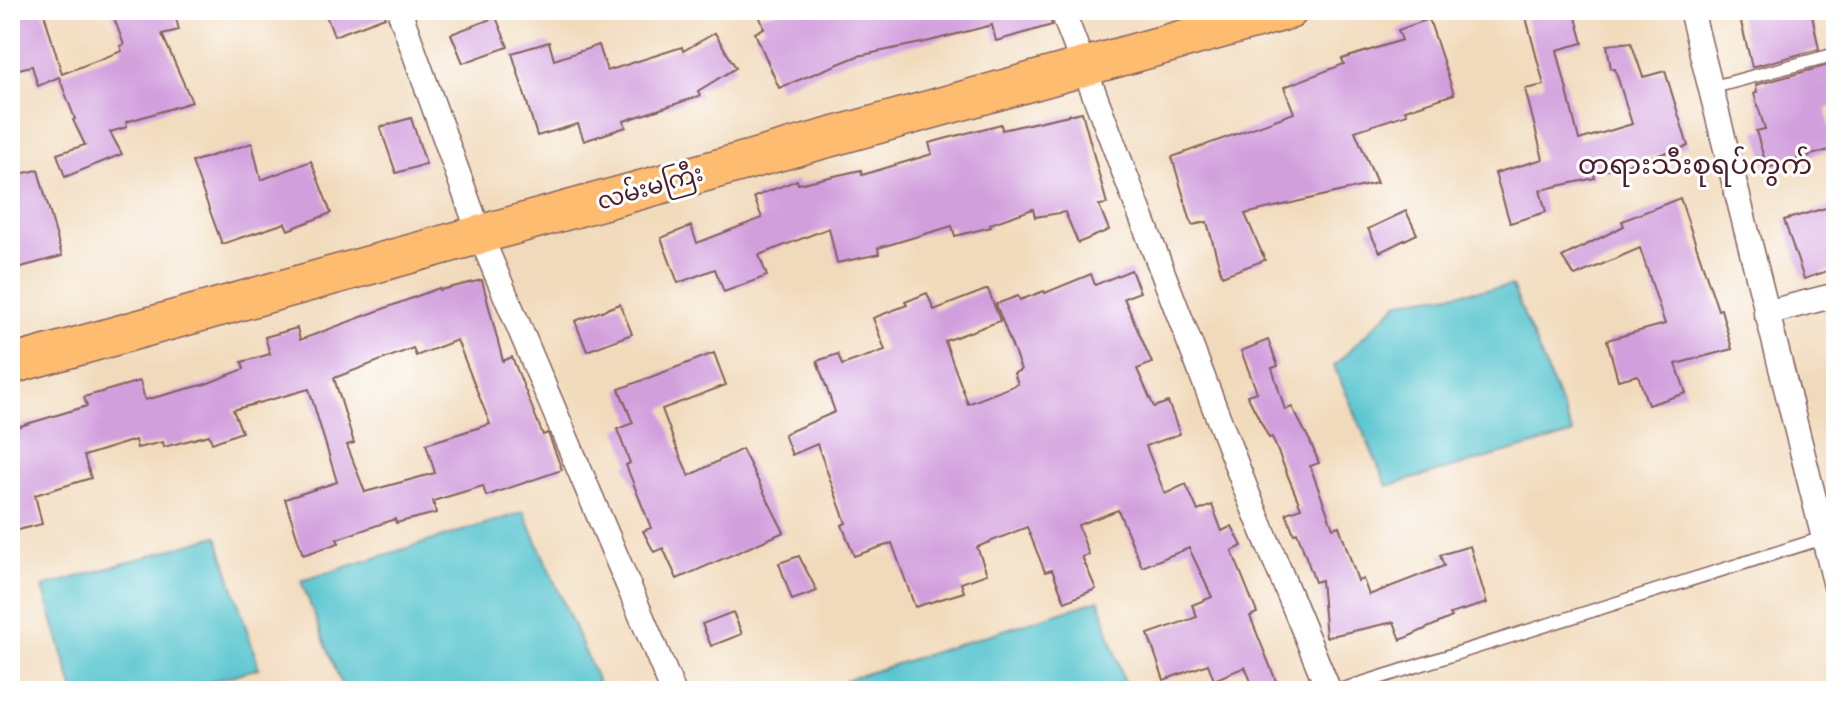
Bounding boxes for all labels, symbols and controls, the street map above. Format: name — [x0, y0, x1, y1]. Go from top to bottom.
district label: တရားသီးစုရပ်ကွက် — [1578, 146, 1812, 187]
street label: လမ်းမကြီး — [593, 157, 707, 220]

